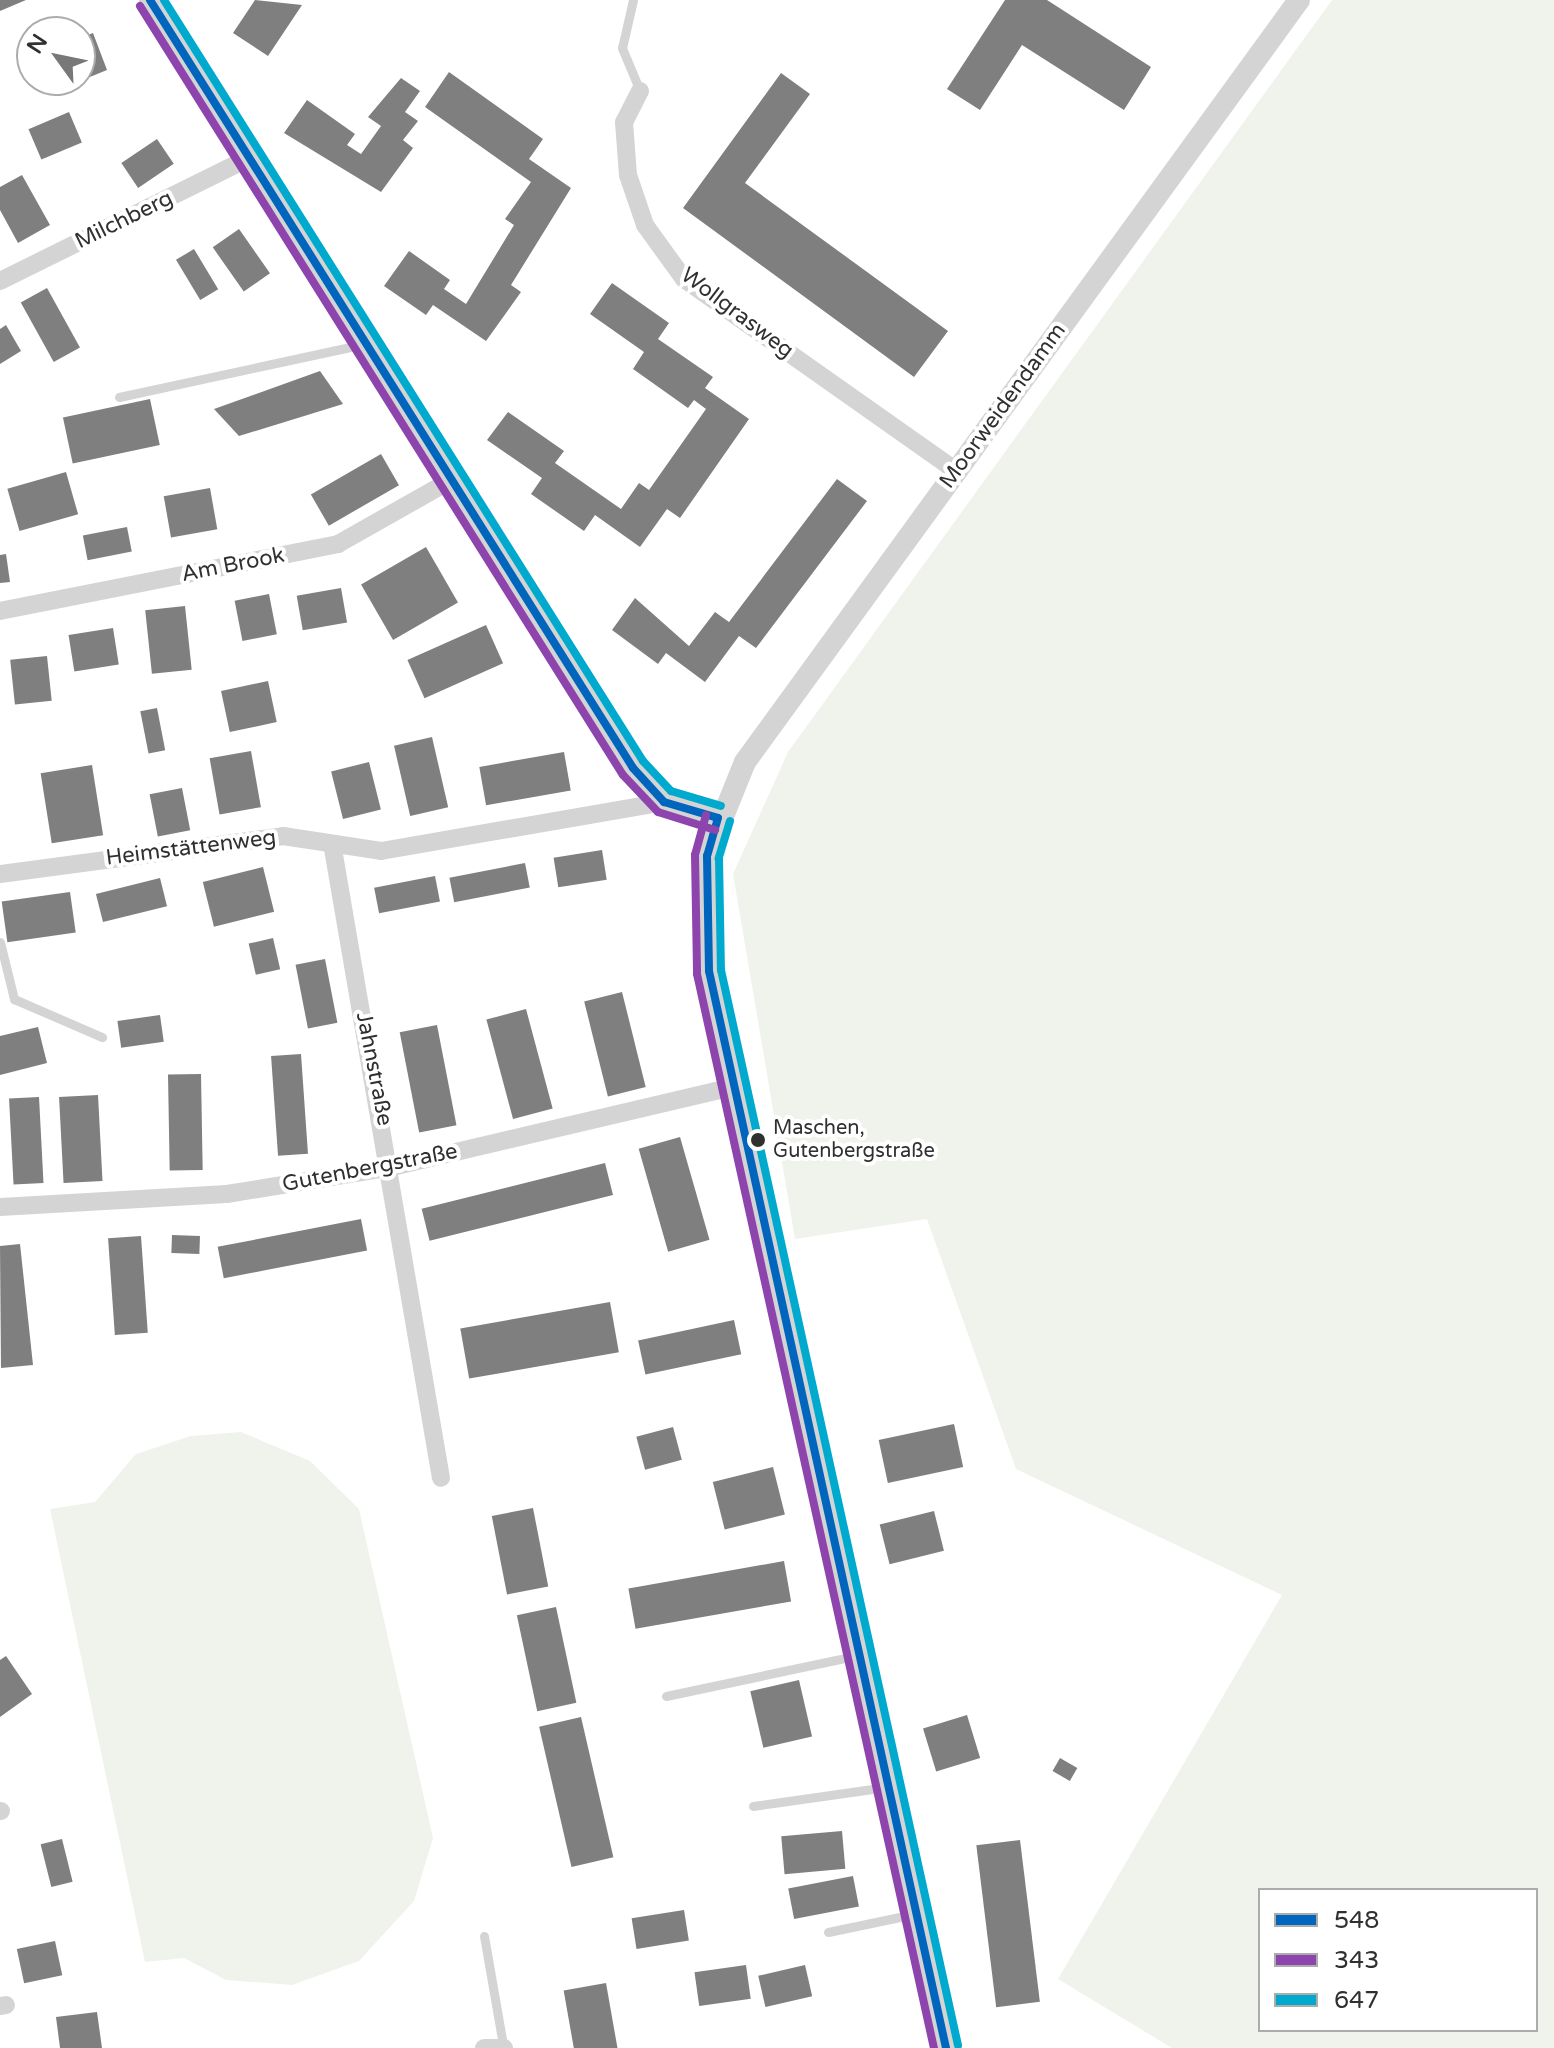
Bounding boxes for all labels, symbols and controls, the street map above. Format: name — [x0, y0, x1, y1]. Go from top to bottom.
north arrow — [16, 16, 96, 96]
text: N — [22, 30, 53, 59]
street label: Milchberg — [71, 185, 177, 255]
street label: Wollgrasweg — [675, 262, 799, 364]
street label: Moorweidendamm — [934, 318, 1072, 494]
street label: Am Brook — [179, 542, 287, 588]
street label: Heimstättenweg — [104, 824, 278, 872]
street label: Jahnstraße — [350, 1010, 398, 1128]
place label: Maschen, Gutenbergstraße — [773, 1116, 935, 1163]
marker: Maschen, Gutenbergstraße — [750, 1132, 766, 1148]
street label: Gutenbergstraße — [280, 1138, 460, 1198]
legend — [1258, 1888, 1538, 2032]
text: 548 — [1334, 1906, 1379, 1935]
text: 343 — [1334, 1946, 1379, 1975]
text: 647 — [1334, 1986, 1379, 2015]

